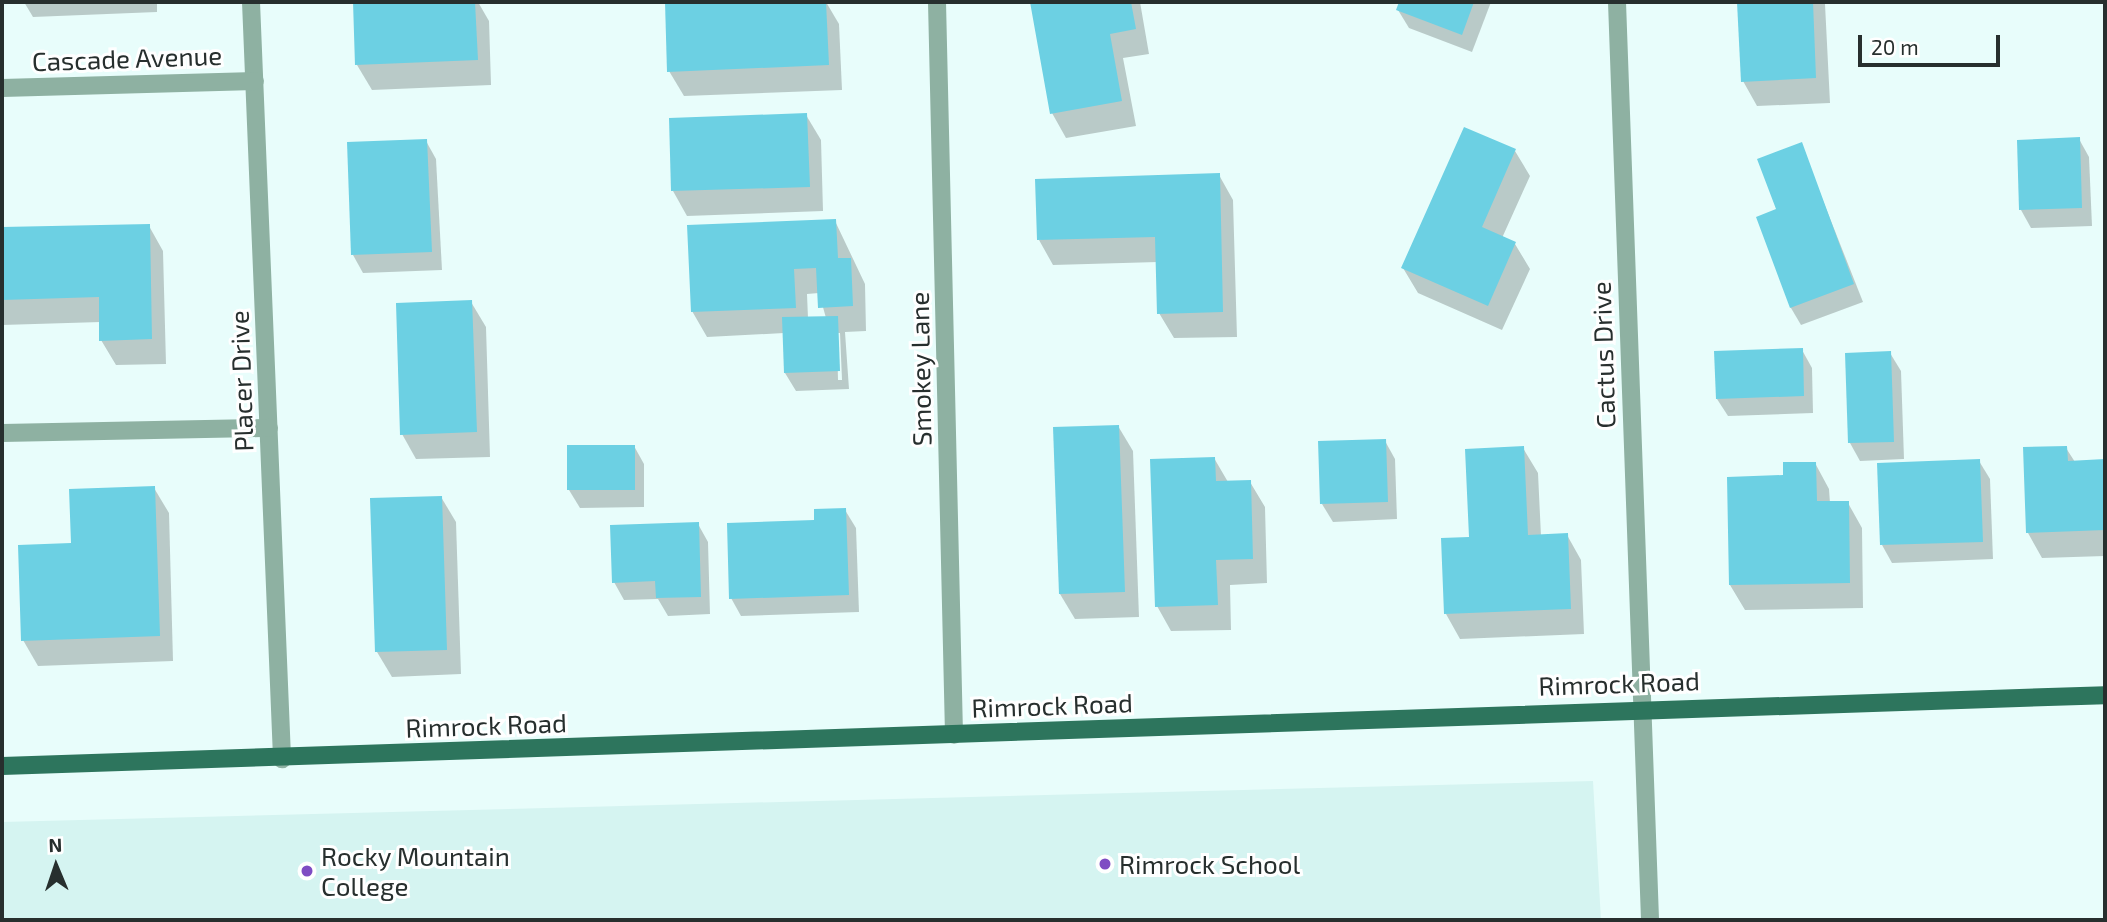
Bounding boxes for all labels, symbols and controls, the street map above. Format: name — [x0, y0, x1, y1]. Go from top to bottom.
scale bar — [1862, 21, 2004, 65]
text: 20 m — [1871, 34, 1919, 59]
street label: Cascade Avenue — [31, 39, 223, 77]
street label: Cactus Drive — [1585, 281, 1621, 429]
street label: Smokey Lane — [903, 291, 937, 447]
street label: Placer Drive — [223, 310, 259, 452]
street label: Rimrock Road — [1538, 665, 1700, 701]
street label: Rimrock Road — [971, 687, 1133, 723]
street label: Rimrock Road — [405, 707, 567, 743]
north arrow — [21, 831, 91, 901]
text: N — [48, 833, 63, 856]
place label: Rocky Mountain College — [321, 840, 510, 902]
place label: Rimrock School — [1119, 848, 1301, 880]
marker: Rimrock School — [1097, 856, 1113, 872]
marker: Rocky Mountain College — [299, 863, 315, 879]

